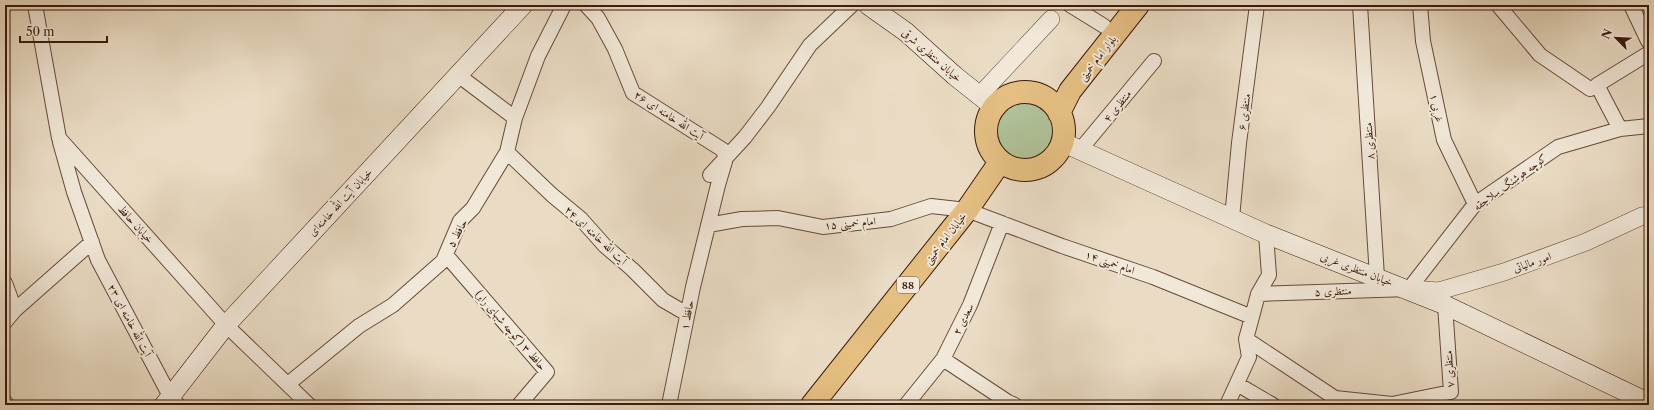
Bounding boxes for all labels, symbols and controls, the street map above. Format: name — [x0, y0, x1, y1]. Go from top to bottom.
scale bar — [20, 18, 107, 44]
north arrow — [1596, 18, 1636, 58]
text: 50 m — [26, 24, 55, 39]
street label: خیابان منتظری شرقی — [899, 25, 965, 86]
text: N — [1599, 26, 1615, 41]
street label: بلوار امام خمینی — [1075, 32, 1121, 85]
street label: آیت الله خامنه ای ۲۶ — [632, 86, 709, 144]
street label: منتظری ۴ — [1100, 87, 1135, 126]
street label: غربی ۱ — [1426, 92, 1447, 124]
street label: منتظری ۶ — [1234, 93, 1255, 132]
street label: منتظری ۸ — [1361, 122, 1378, 160]
street label: کوچه هوشنگ سلاجقه — [1471, 151, 1550, 214]
street label: خیابان آیت الله خامنه‌ای — [303, 164, 375, 239]
street label: آیت الله خامنه ای ۲۴ — [562, 201, 633, 269]
street label: خیابان حافظ — [115, 202, 157, 246]
street label: خیابان امام خمینی — [920, 209, 972, 269]
street label: امام خمینی ۱۵ — [824, 214, 877, 235]
street label: حافظ ۵ — [444, 216, 470, 250]
street label: امام خمینی ۱۴ — [1082, 247, 1137, 280]
street label: خیابان منتظری غربی — [1318, 249, 1395, 290]
street label: امور مالیاتی — [1511, 249, 1553, 275]
road number: 88 — [897, 277, 919, 293]
street label: آیت الله خامنه ای ۲۳ — [105, 280, 158, 360]
street label: منتظری ۵ — [1314, 283, 1352, 300]
street label: حافظ ۳ (کوچه شبهای رابر) — [472, 287, 550, 374]
street label: حافظ ۱ — [677, 299, 697, 331]
street label: سعدی ۲ — [949, 301, 977, 337]
street label: منتظری ۷ — [1441, 350, 1458, 388]

